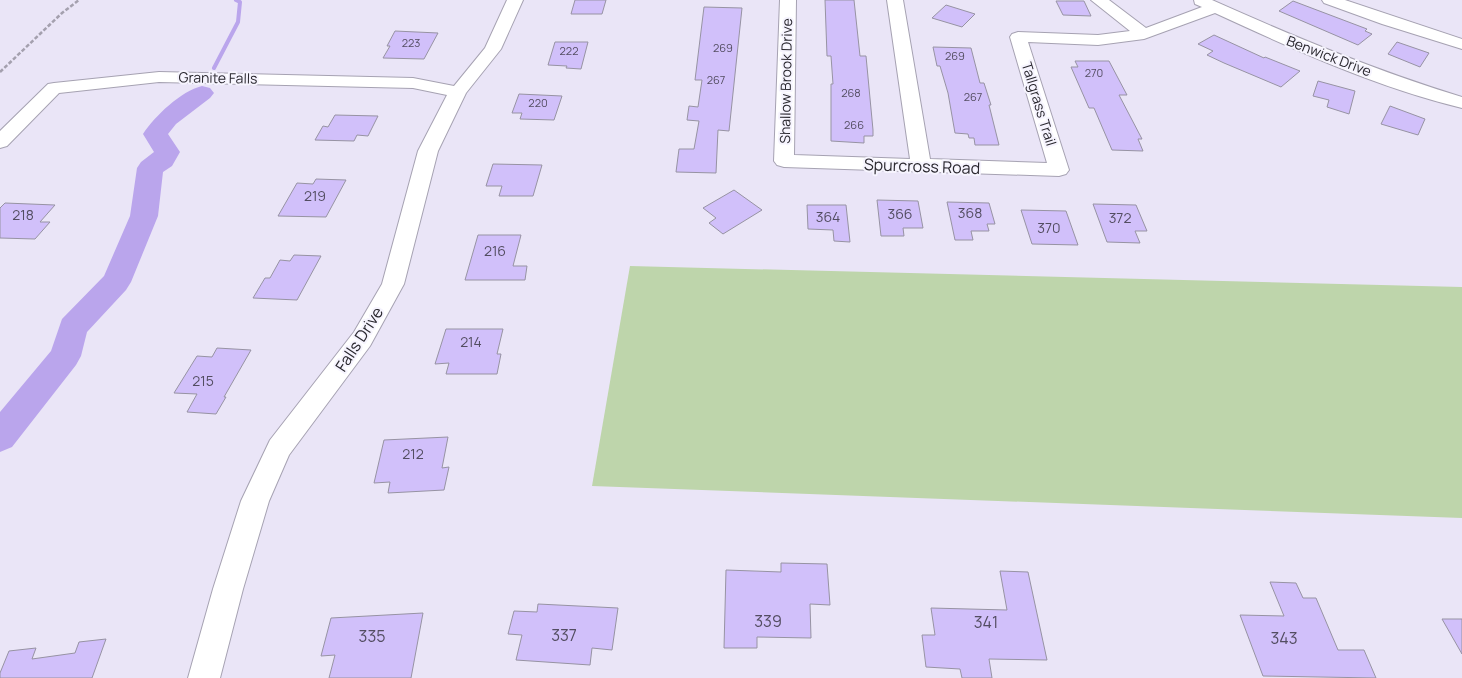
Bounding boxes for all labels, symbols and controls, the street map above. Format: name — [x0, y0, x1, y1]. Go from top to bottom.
street label: Shallow Brook Drive — [775, 18, 796, 144]
street label: Benwick Drive — [1284, 31, 1374, 80]
house number: 223 — [402, 35, 420, 50]
house number: 269 — [713, 40, 733, 55]
house number: 222 — [560, 43, 578, 58]
house number: 269 — [945, 48, 965, 63]
street label: Tallgrass Trail — [1018, 60, 1061, 148]
house number: 270 — [1085, 65, 1103, 80]
street label: Granite Falls — [178, 67, 258, 88]
house number: 267 — [707, 72, 725, 87]
house number: 268 — [841, 85, 861, 100]
house number: 267 — [964, 89, 982, 104]
house number: 220 — [528, 95, 548, 110]
house number: 266 — [844, 117, 864, 132]
street label: Spurcross Road — [864, 153, 980, 179]
house number: 219 — [304, 186, 326, 205]
house number: 368 — [958, 203, 982, 222]
house number: 366 — [887, 204, 913, 223]
house number: 218 — [12, 205, 34, 224]
house number: 364 — [816, 207, 840, 226]
house number: 372 — [1109, 208, 1131, 227]
house number: 370 — [1037, 218, 1061, 237]
house number: 216 — [484, 241, 506, 260]
street label: Falls Drive — [330, 302, 388, 376]
house number: 214 — [460, 332, 482, 351]
house number: 215 — [192, 371, 214, 390]
house number: 212 — [402, 444, 424, 463]
house number: 339 — [754, 610, 782, 632]
house number: 341 — [974, 611, 998, 633]
house number: 337 — [551, 624, 577, 646]
house number: 335 — [359, 625, 385, 647]
house number: 343 — [1270, 627, 1298, 649]

